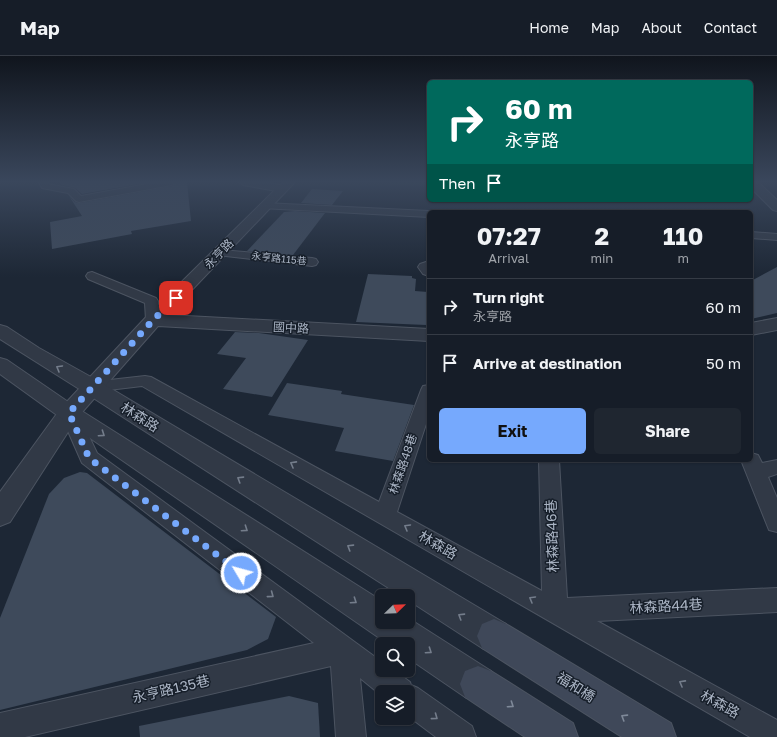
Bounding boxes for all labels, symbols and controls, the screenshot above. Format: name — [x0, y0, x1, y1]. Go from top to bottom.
text: Map — [20, 16, 60, 39]
text: Home — [529, 19, 569, 36]
text: Map — [591, 19, 619, 36]
text: About — [641, 19, 682, 36]
text: Contact — [704, 19, 757, 36]
text: 60 m — [505, 92, 572, 125]
icon: right — [439, 96, 491, 148]
text: 永亨路 — [505, 129, 559, 151]
icon: arrive — [483, 172, 505, 194]
text: Then — [439, 174, 475, 192]
text: 07:27 — [477, 221, 541, 250]
text: 2 — [595, 221, 609, 250]
text: 110 — [663, 221, 703, 250]
street label: 永亨路 — [201, 235, 237, 272]
street label: 永亨路115巷 — [251, 249, 307, 267]
text: Arrival — [488, 250, 529, 266]
text: min — [590, 250, 613, 266]
text: m — [677, 250, 689, 266]
pin — [159, 281, 193, 315]
icon: arrive — [165, 287, 187, 309]
text: Turn right — [473, 288, 544, 306]
icon: right — [439, 296, 461, 318]
text: 60 m — [706, 298, 741, 316]
text: 永亨路 — [473, 308, 512, 324]
street label: 國中路 — [273, 319, 309, 336]
icon: arrive — [439, 352, 461, 374]
text: Arrive at destination — [473, 354, 622, 372]
text: 50 m — [706, 354, 741, 372]
one-way arrow — [56, 365, 63, 372]
street label: 林森路 — [118, 398, 163, 435]
button: Exit — [439, 408, 586, 454]
button: Share — [594, 408, 741, 454]
one-way arrow — [98, 429, 105, 437]
street label: 林森路48巷 — [385, 432, 420, 496]
one-way arrow — [290, 461, 297, 468]
one-way arrow — [237, 476, 244, 483]
street label: 林森路46巷 — [542, 499, 561, 573]
one-way arrow — [241, 524, 248, 532]
one-way arrow — [404, 525, 411, 532]
street label: 林森路 — [416, 527, 461, 562]
one-way arrow — [347, 545, 354, 552]
position arrow — [220, 552, 262, 594]
north arrow — [375, 589, 415, 629]
map controls — [375, 589, 415, 725]
one-way arrow — [266, 591, 273, 598]
street label: 林森路44巷 — [629, 595, 703, 616]
one-way arrow — [349, 596, 356, 603]
one-way arrow — [529, 596, 536, 603]
one-way arrow — [458, 613, 465, 620]
button: search — [375, 637, 415, 677]
one-way arrow — [425, 646, 432, 654]
street label: 福和橋 — [554, 668, 599, 705]
street label: 永亨路135巷 — [130, 671, 211, 706]
one-way arrow — [679, 680, 686, 687]
button: layers — [375, 685, 415, 725]
street label: 林森路 — [698, 686, 743, 721]
one-way arrow — [506, 700, 513, 707]
one-way arrow — [430, 713, 437, 720]
one-way arrow — [621, 714, 628, 721]

